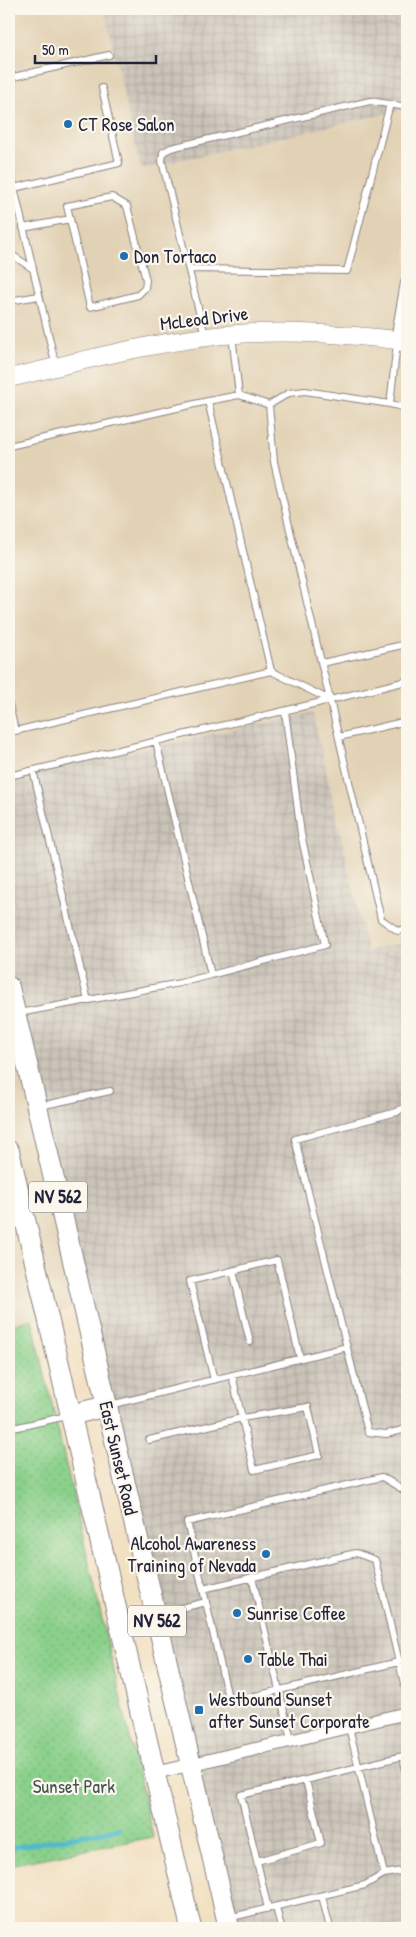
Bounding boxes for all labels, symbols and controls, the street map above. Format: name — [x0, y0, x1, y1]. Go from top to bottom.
scale bar — [35, 32, 156, 64]
text: 50 m — [42, 39, 69, 60]
place label: CT Rose Salon — [78, 111, 175, 137]
marker: CT Rose Salon — [62, 118, 74, 130]
place label: Don Tortaco — [134, 243, 217, 269]
marker: Don Tortaco — [118, 250, 130, 262]
street label: McLeod Drive — [158, 300, 250, 336]
road number: NV 562 — [29, 1182, 87, 1212]
street label: East Sunset Road — [93, 1399, 145, 1518]
place label: Alcohol Awareness Training of Nevada — [127, 1530, 257, 1578]
marker: Alcohol Awareness Training of Nevada — [260, 1548, 272, 1560]
place label: Sunrise Coffee — [247, 1600, 346, 1626]
road number: NV 562 — [128, 1605, 186, 1636]
marker: Sunrise Coffee — [231, 1607, 243, 1619]
place label: Table Thai — [258, 1646, 328, 1672]
marker: Table Thai — [242, 1653, 254, 1665]
place label: Westbound Sunset after Sunset Corporate — [209, 1686, 370, 1734]
marker: Westbound Sunset after Sunset Corporate — [193, 1704, 205, 1716]
park label: Sunset Park — [33, 1773, 115, 1799]

